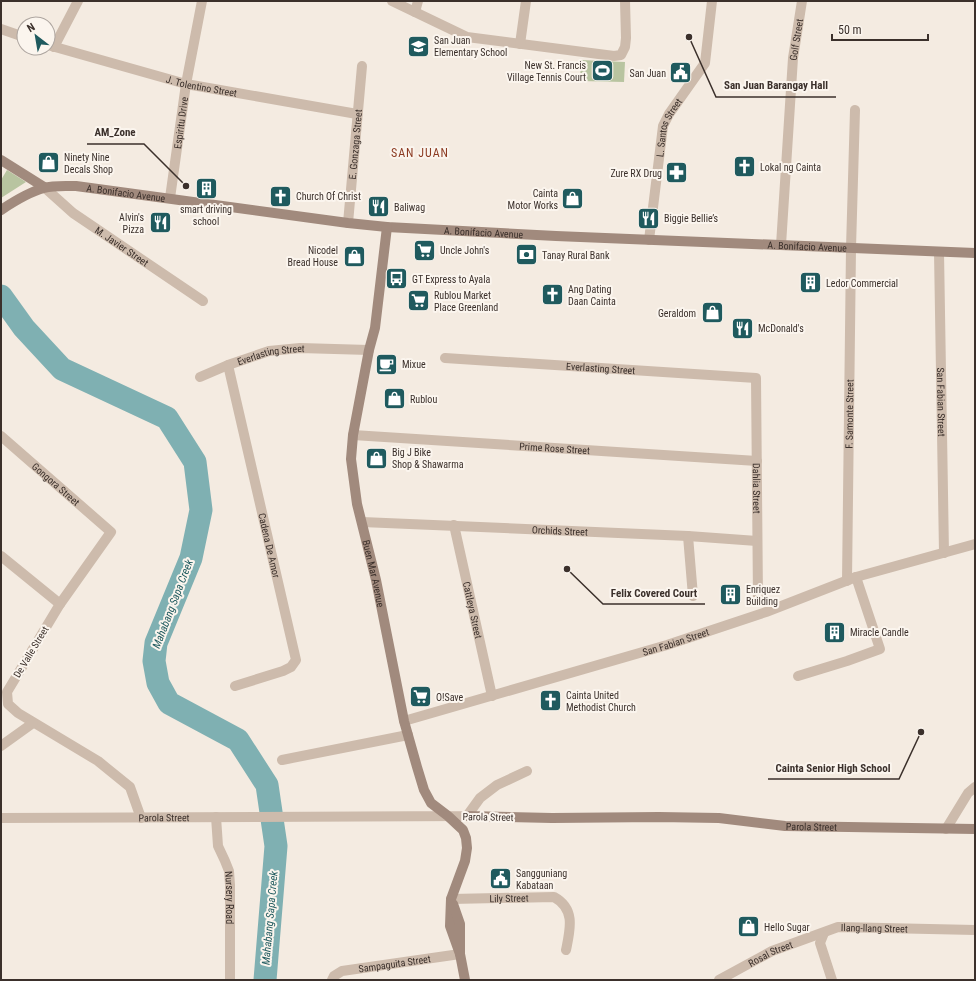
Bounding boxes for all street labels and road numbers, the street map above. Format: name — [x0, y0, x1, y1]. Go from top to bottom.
street label: Golf Street — [787, 18, 805, 61]
street label: J. Tolentino Street — [165, 73, 238, 98]
street label: Espiritu Drive — [171, 96, 190, 149]
street label: L. Santos Street — [654, 96, 684, 158]
street label: E. Gonzaga Street — [346, 109, 364, 180]
street label: A. Bonifacio Avenue — [86, 182, 166, 204]
street label: M. Javier Street — [93, 224, 151, 268]
street label: A. Bonifacio Avenue — [444, 225, 524, 240]
street label: A. Bonifacio Avenue — [767, 239, 847, 253]
street label: Everlasting Street — [236, 342, 305, 367]
street label: Everlasting Street — [566, 360, 636, 376]
street label: San Fabian Street — [935, 367, 948, 437]
street label: F. Samonte Street — [843, 379, 855, 449]
street label: Prime Rose Street — [519, 440, 590, 456]
street label: Gongora Street — [30, 460, 82, 508]
street label: Dahlia Street — [751, 463, 763, 514]
street label: Cadena De Amor — [257, 512, 282, 579]
street label: Orchids Street — [532, 524, 588, 537]
street label: Buen Mar Avenue — [361, 539, 387, 608]
street label: Cattleya Street — [461, 580, 485, 639]
street label: De Valle Street — [11, 624, 51, 680]
street label: San Fabian Street — [641, 626, 710, 657]
street label: Parola Street — [462, 811, 514, 823]
street label: Parola Street — [138, 812, 190, 823]
street label: Parola Street — [786, 821, 837, 832]
street label: Nursery Road — [224, 871, 236, 924]
street label: Lily Street — [489, 892, 529, 904]
street label: Ilang-llang Street — [841, 922, 908, 934]
street label: Rosal Street — [746, 938, 794, 968]
street label: Sampaguita Street — [358, 953, 431, 974]

